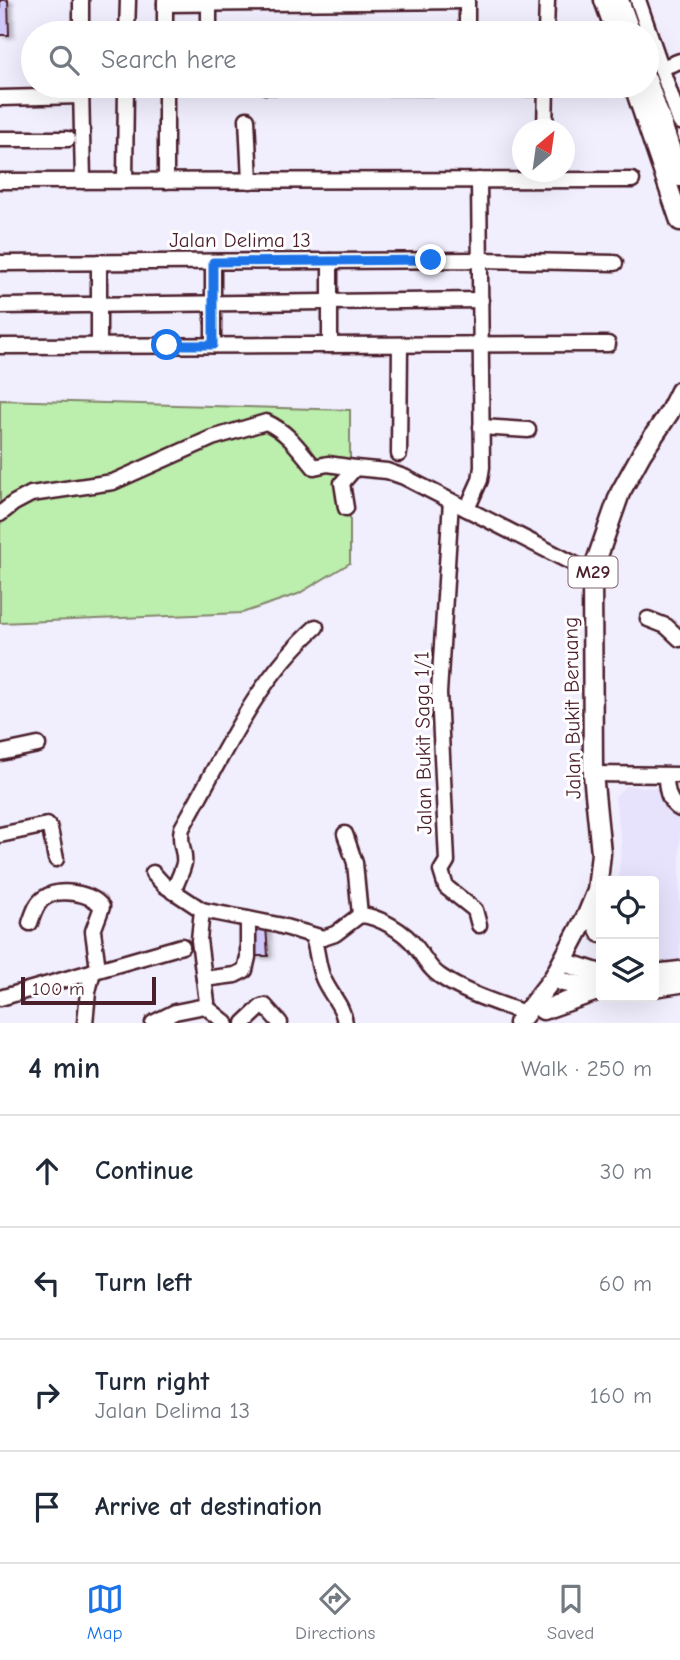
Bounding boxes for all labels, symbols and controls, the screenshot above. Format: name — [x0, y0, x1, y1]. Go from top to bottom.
search box — [21, 21, 659, 98]
icon: search — [45, 41, 83, 79]
text: Search here — [101, 45, 236, 75]
north arrow — [512, 119, 575, 182]
street label: Jalan Delima 13 — [169, 228, 311, 252]
route end — [415, 244, 446, 275]
route start — [151, 329, 182, 360]
road number: M29 — [568, 556, 618, 587]
street label: Jalan Bukit Beruang — [558, 617, 586, 799]
street label: Jalan Bukit Saga 1/1 — [409, 651, 437, 835]
map controls — [596, 876, 659, 1002]
button: locate — [596, 876, 659, 939]
button: layers — [596, 939, 659, 1002]
scale bar — [21, 974, 156, 1006]
text: 100 m — [32, 978, 85, 1000]
text: 4 min — [28, 1051, 100, 1086]
text: Walk · 250 m — [521, 1055, 652, 1082]
icon: ahead — [28, 1152, 66, 1190]
text: Continue — [95, 1156, 193, 1186]
text: 30 m — [600, 1158, 652, 1185]
icon: left — [28, 1264, 66, 1302]
text: Turn left — [95, 1268, 192, 1298]
text: 60 m — [599, 1270, 652, 1297]
text: Turn right — [95, 1367, 209, 1397]
icon: right — [28, 1376, 66, 1414]
text: 160 m — [590, 1382, 652, 1409]
text: Jalan Delima 13 — [95, 1397, 250, 1424]
icon: arrive — [28, 1488, 66, 1526]
text: Arrive at destination — [95, 1492, 322, 1522]
tab: Map — [86, 1580, 124, 1644]
tab: Directions — [295, 1580, 375, 1644]
tab: Saved — [547, 1580, 594, 1644]

